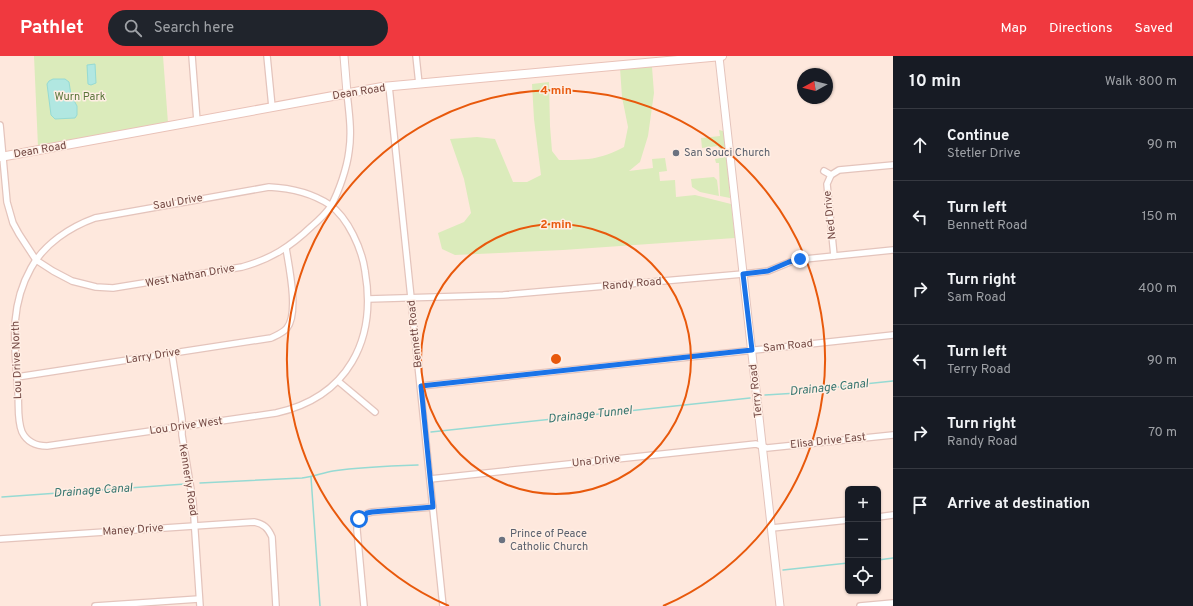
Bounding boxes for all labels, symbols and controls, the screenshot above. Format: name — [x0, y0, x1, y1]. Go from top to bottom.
search box — [108, 10, 388, 46]
text: Pathlet — [20, 16, 84, 40]
icon: search — [122, 17, 144, 39]
text: Search here — [154, 19, 234, 38]
text: Map — [1001, 20, 1027, 37]
text: Directions — [1049, 20, 1113, 37]
text: Saved — [1135, 20, 1173, 37]
north arrow — [797, 68, 833, 104]
text: 10 min — [909, 71, 961, 93]
text: Walk · 800 m — [1105, 74, 1177, 90]
street label: Dean Road — [332, 81, 386, 103]
text: 4 min — [540, 83, 572, 99]
park label: Wurn Park — [54, 90, 106, 104]
text: Continue — [947, 127, 1009, 146]
icon: ahead — [909, 134, 931, 156]
text: 90 m — [1147, 137, 1177, 153]
street label: Dean Road — [12, 138, 68, 162]
place label: San Souci Church — [684, 146, 770, 160]
text: Stetler Drive — [947, 146, 1020, 162]
marker: San Souci Church — [671, 148, 681, 158]
street label: Ned Drive — [820, 190, 840, 240]
street label: Saul Drive — [152, 191, 204, 213]
text: Turn left — [947, 199, 1007, 218]
icon: left — [909, 206, 931, 228]
text: 150 m — [1142, 209, 1177, 225]
text: 2 min — [540, 217, 572, 233]
text: Bennett Road — [947, 218, 1027, 234]
route end — [791, 250, 809, 268]
street label: West Nathan Drive — [144, 261, 236, 291]
text: Turn right — [947, 271, 1016, 290]
street label: Randy Road — [602, 274, 662, 294]
icon: right — [909, 278, 931, 300]
text: 400 m — [1138, 281, 1177, 297]
text: Sam Road — [947, 290, 1006, 306]
street label: Bennett Road — [404, 299, 426, 369]
street label: Lou Drive North — [9, 321, 25, 399]
street label: Sam Road — [762, 336, 814, 356]
text: Turn left — [947, 343, 1007, 362]
street label: Larry Drive — [125, 345, 181, 367]
icon: left — [909, 350, 931, 372]
centre of rings — [549, 352, 563, 366]
text: 90 m — [1147, 353, 1177, 369]
text: Terry Road — [947, 362, 1011, 378]
street label: Terry Road — [746, 363, 766, 419]
water label: Drainage Canal — [789, 376, 870, 400]
water label: Drainage Tunnel — [547, 403, 634, 427]
street label: Lou Drive West — [149, 414, 223, 438]
text: Turn right — [947, 415, 1016, 434]
icon: right — [909, 422, 931, 444]
text: 70 m — [1148, 425, 1177, 441]
street label: Elisa Drive East — [790, 430, 866, 452]
text: Randy Road — [947, 434, 1017, 450]
street label: Kennerly Road — [175, 443, 201, 517]
street label: Una Drive — [571, 452, 621, 470]
water label: Drainage Canal — [53, 480, 134, 502]
map controls — [845, 486, 881, 594]
button: + — [845, 486, 881, 522]
icon: arrive — [909, 494, 931, 516]
text: Arrive at destination — [947, 495, 1090, 514]
route start — [350, 510, 368, 528]
street label: Maney Drive — [102, 521, 164, 539]
button: − — [845, 522, 881, 558]
place label: Prince of Peace Catholic Church — [510, 527, 588, 554]
marker: Prince of Peace Catholic Church — [497, 535, 507, 545]
button: locate — [845, 558, 881, 594]

